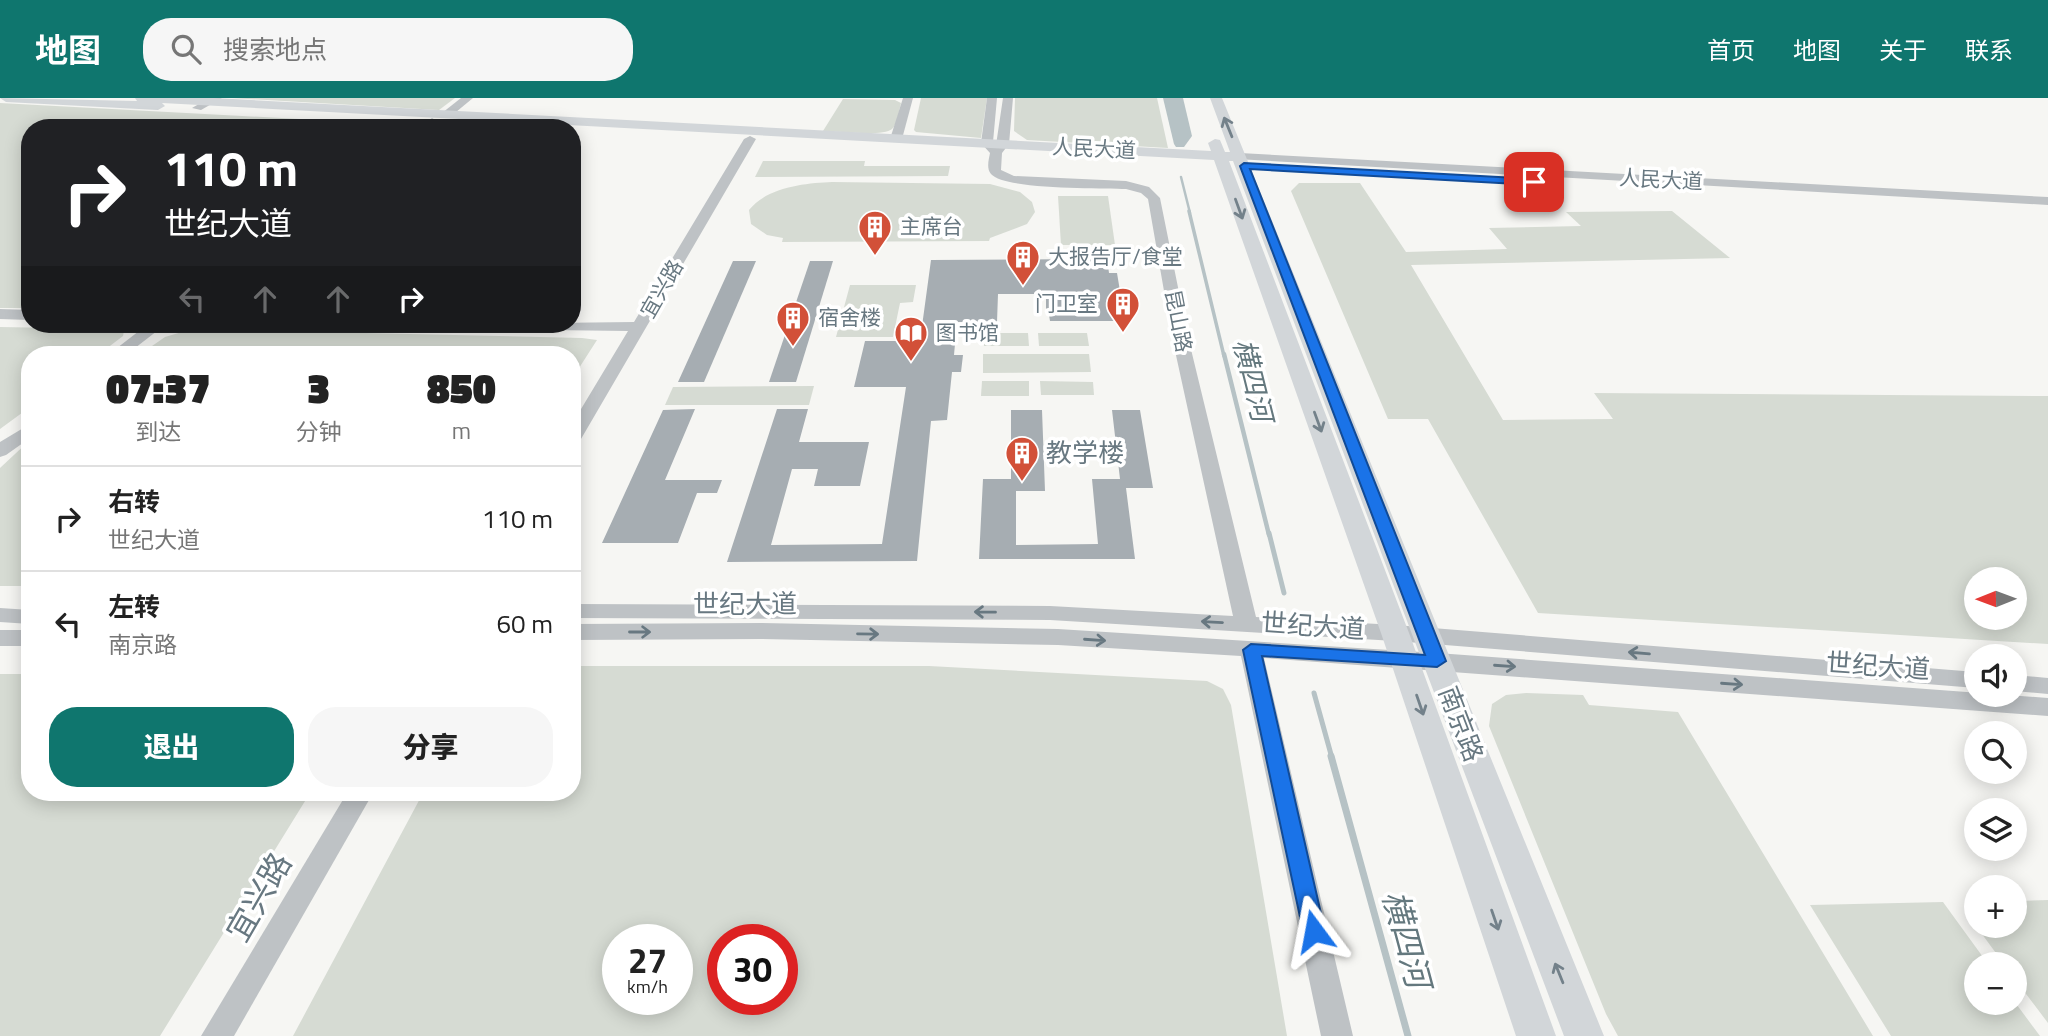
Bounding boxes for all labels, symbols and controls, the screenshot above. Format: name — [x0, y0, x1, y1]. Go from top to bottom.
search box — [143, 18, 633, 81]
text: 地图 — [35, 25, 101, 75]
icon: search — [167, 30, 205, 68]
text: 搜索地点 — [223, 30, 327, 69]
text: 首页 — [1707, 32, 1755, 68]
text: 地图 — [1793, 32, 1841, 68]
text: 关于 — [1879, 32, 1927, 68]
text: 联系 — [1965, 32, 2013, 68]
one-way arrow — [1221, 117, 1234, 139]
text: 110 m — [164, 130, 298, 205]
street label: 人民大道 — [1051, 130, 1137, 166]
icon: right — [49, 147, 140, 238]
pin — [1504, 152, 1564, 212]
street label: 人民大道 — [1618, 161, 1704, 197]
icon: arrive — [1515, 163, 1553, 201]
one-way arrow — [1233, 197, 1246, 219]
text: 世纪大道 — [164, 199, 292, 247]
building icon: 主席台 — [856, 208, 894, 257]
place label: 主席台 — [900, 210, 963, 242]
building icon: 大报告厅/食堂 — [1004, 238, 1042, 287]
place label: 大报告厅/食堂 — [1048, 240, 1183, 272]
street label: 宜兴路 — [632, 253, 691, 324]
icon: left — [173, 280, 211, 318]
icon: ahead — [246, 280, 284, 318]
icon: ahead — [319, 280, 357, 318]
icon: right — [392, 280, 430, 318]
building icon: 门卫室 — [1104, 285, 1142, 334]
place label: 门卫室 — [1035, 287, 1098, 319]
street label: 昆山路 — [1157, 287, 1201, 355]
building icon: 宿舍楼 — [774, 299, 812, 348]
place label: 宿舍楼 — [818, 301, 881, 333]
library icon: 图书馆 — [892, 314, 930, 363]
place label: 图书馆 — [936, 316, 999, 348]
water label: 横四河 — [1222, 334, 1286, 431]
text: 07:37 — [106, 355, 211, 419]
text: 3 — [307, 355, 330, 419]
text: 850 — [427, 355, 496, 419]
one-way arrow — [1312, 411, 1325, 432]
text: m — [452, 413, 471, 448]
text: 到达 — [135, 414, 181, 449]
text: 分钟 — [296, 414, 342, 449]
place label: 教学楼 — [1046, 433, 1124, 472]
building icon: 教学楼 — [1003, 434, 1041, 483]
text: 右转 — [108, 482, 160, 521]
text: 110 m — [482, 499, 553, 538]
icon: right — [49, 500, 87, 538]
text: 世纪大道 — [108, 522, 200, 557]
north arrow — [1964, 567, 2026, 630]
map controls — [1964, 567, 2027, 1015]
street label: 世纪大道 — [693, 584, 797, 623]
text: 左转 — [108, 587, 160, 626]
street label: 世纪大道 — [1260, 602, 1366, 649]
text: 60 m — [496, 604, 553, 643]
icon: left — [49, 605, 87, 643]
one-way arrow — [974, 605, 997, 619]
one-way arrow — [1201, 615, 1224, 628]
one-way arrow — [629, 625, 652, 639]
text: 南京路 — [108, 627, 177, 662]
one-way arrow — [856, 627, 879, 640]
one-way arrow — [1084, 633, 1107, 646]
street label: 世纪大道 — [1825, 642, 1931, 689]
button: sound — [1964, 644, 2027, 707]
one-way arrow — [1628, 646, 1651, 659]
one-way arrow — [1493, 660, 1516, 673]
one-way arrow — [1720, 677, 1743, 690]
street label: 南京路 — [1429, 680, 1494, 767]
one-way arrow — [1414, 694, 1427, 716]
button: 退出 — [49, 707, 294, 787]
button: 分享 — [308, 707, 553, 787]
button: search — [1964, 721, 2027, 784]
button: layers — [1964, 798, 2027, 861]
street label: 宜兴路 — [213, 843, 303, 950]
button: + — [1964, 875, 2027, 938]
water label: 横四河 — [1370, 885, 1446, 999]
position arrow — [1277, 894, 1351, 968]
one-way arrow — [1490, 908, 1502, 930]
speed limit sign: 30 — [707, 924, 798, 1015]
text: 27 — [628, 933, 667, 987]
button: − — [1964, 952, 2027, 1015]
one-way arrow — [1552, 962, 1565, 984]
text: km/h — [627, 973, 668, 1000]

